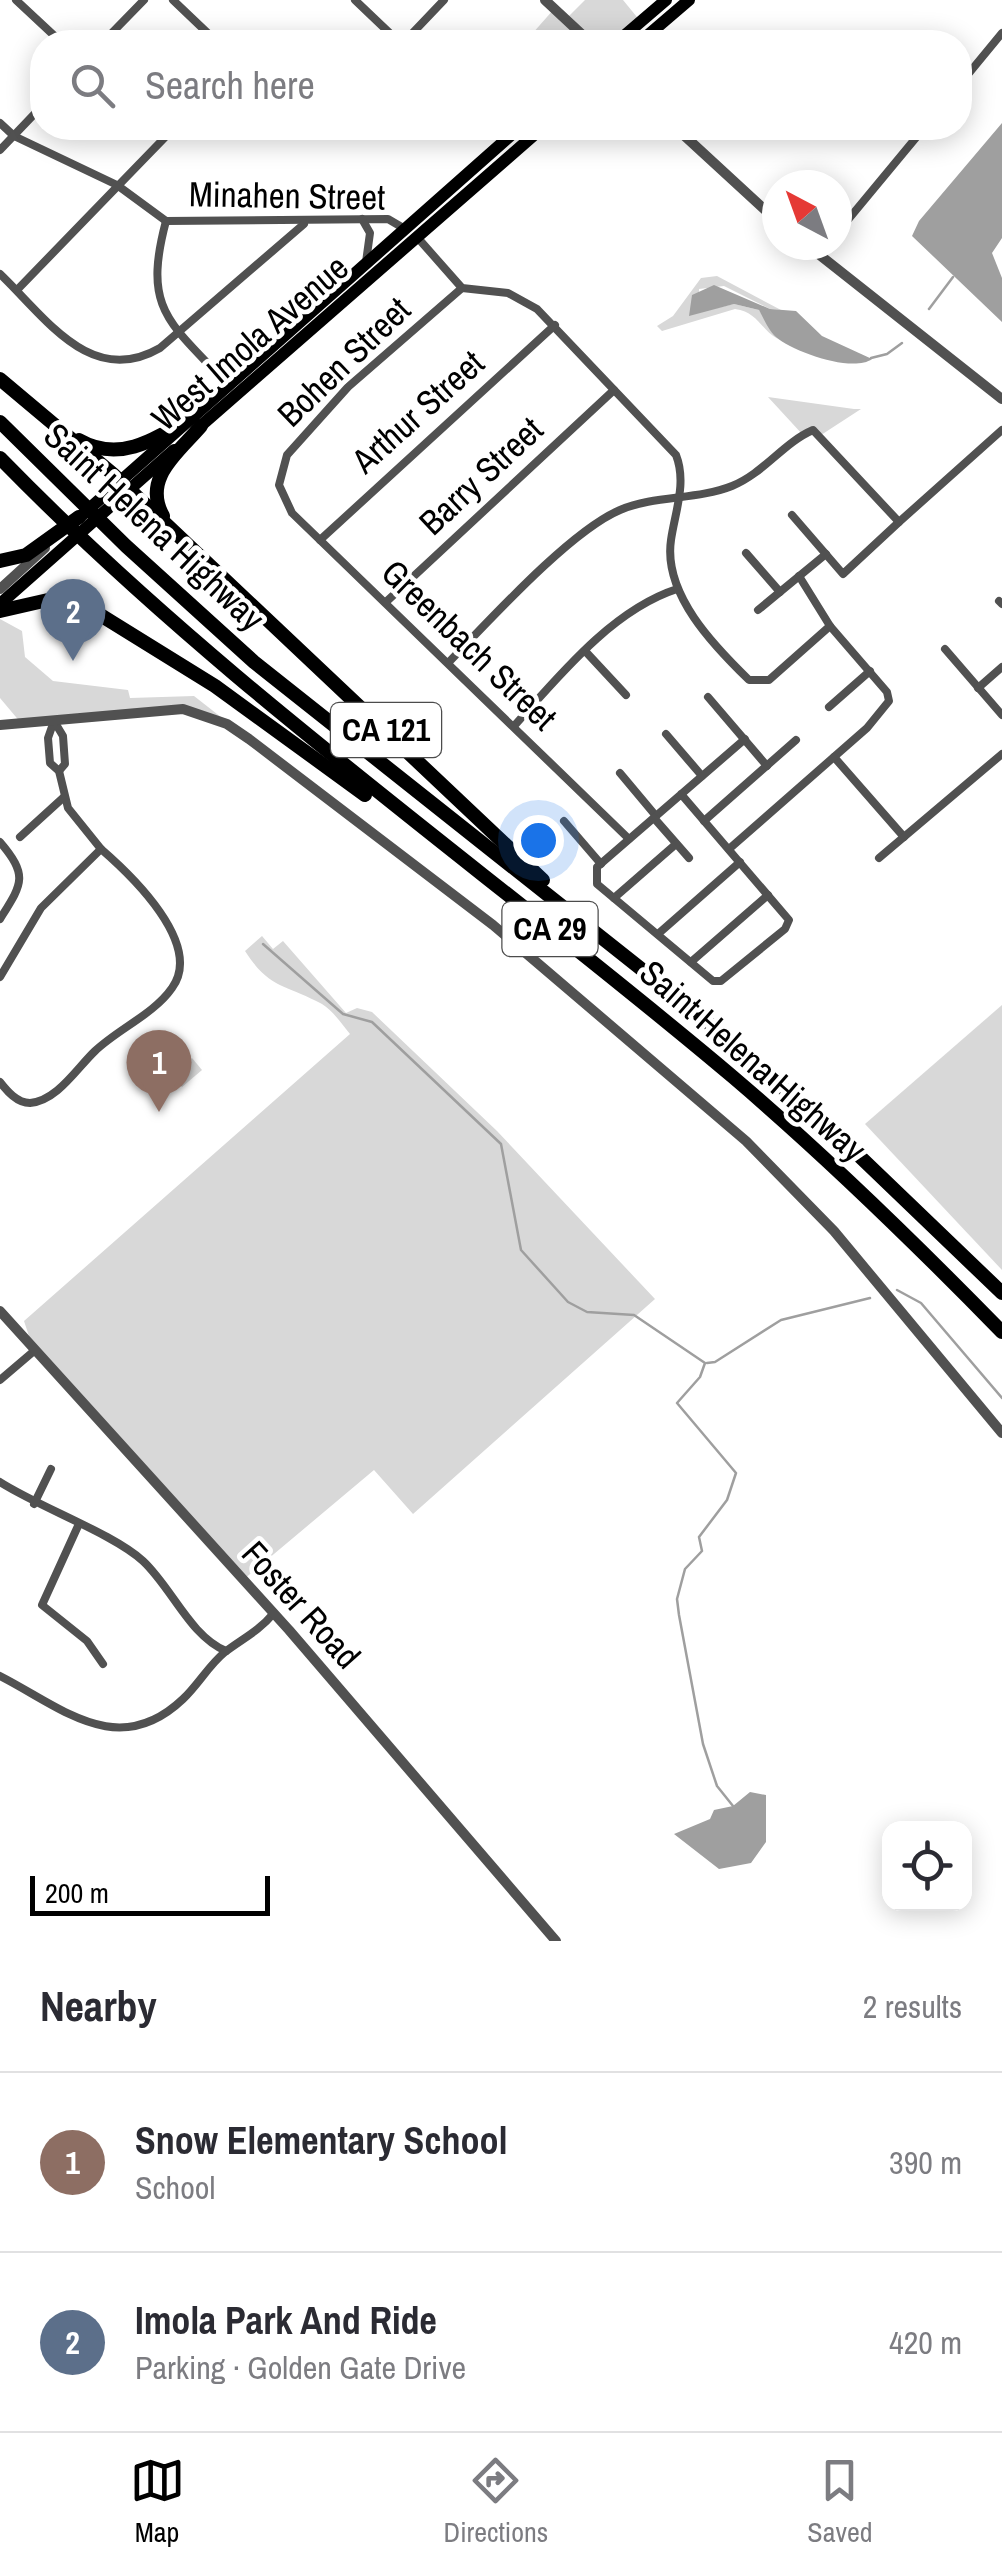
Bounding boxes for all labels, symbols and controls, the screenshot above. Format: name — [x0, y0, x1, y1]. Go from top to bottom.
search box — [30, 30, 972, 140]
icon: search — [65, 58, 120, 113]
text: Search here — [145, 60, 315, 111]
street label: Minahen Street — [188, 170, 386, 221]
north arrow — [762, 170, 852, 260]
street label: West Imola Avenue — [141, 244, 358, 441]
street label: Bohen Street — [267, 287, 420, 437]
street label: Arthur Street — [341, 340, 494, 484]
street label: Barry Street — [409, 406, 553, 545]
street label: Saint Helena Highway — [34, 412, 275, 642]
street label: Greenbach Street — [372, 549, 567, 740]
pin: 2 — [40, 578, 106, 661]
road number: CA 121 — [331, 703, 441, 757]
your location — [513, 815, 564, 866]
road number: CA 29 — [502, 902, 598, 956]
street label: Saint Helena Highway — [630, 949, 877, 1172]
pin: 1 — [126, 1030, 192, 1112]
street label: Foster Road — [232, 1531, 371, 1679]
map controls — [882, 1821, 972, 1911]
button: locate — [882, 1821, 972, 1911]
scale bar — [30, 1871, 270, 1916]
text: 200 m — [45, 1874, 109, 1912]
text: Nearby — [40, 1978, 157, 2034]
text: 2 results — [863, 1985, 962, 2028]
text: Snow Elementary School — [135, 2115, 507, 2166]
text: 1 — [65, 2141, 80, 2184]
text: 390 m — [889, 2141, 962, 2184]
text: School — [135, 2166, 215, 2209]
text: Imola Park And Ride — [135, 2295, 437, 2346]
text: 2 — [65, 2321, 80, 2364]
text: 420 m — [889, 2321, 962, 2364]
text: Parking · Golden Gate Drive — [135, 2346, 466, 2389]
tab: Map — [130, 2453, 185, 2551]
tab: Directions — [444, 2453, 548, 2551]
tab: Saved — [807, 2453, 872, 2551]

